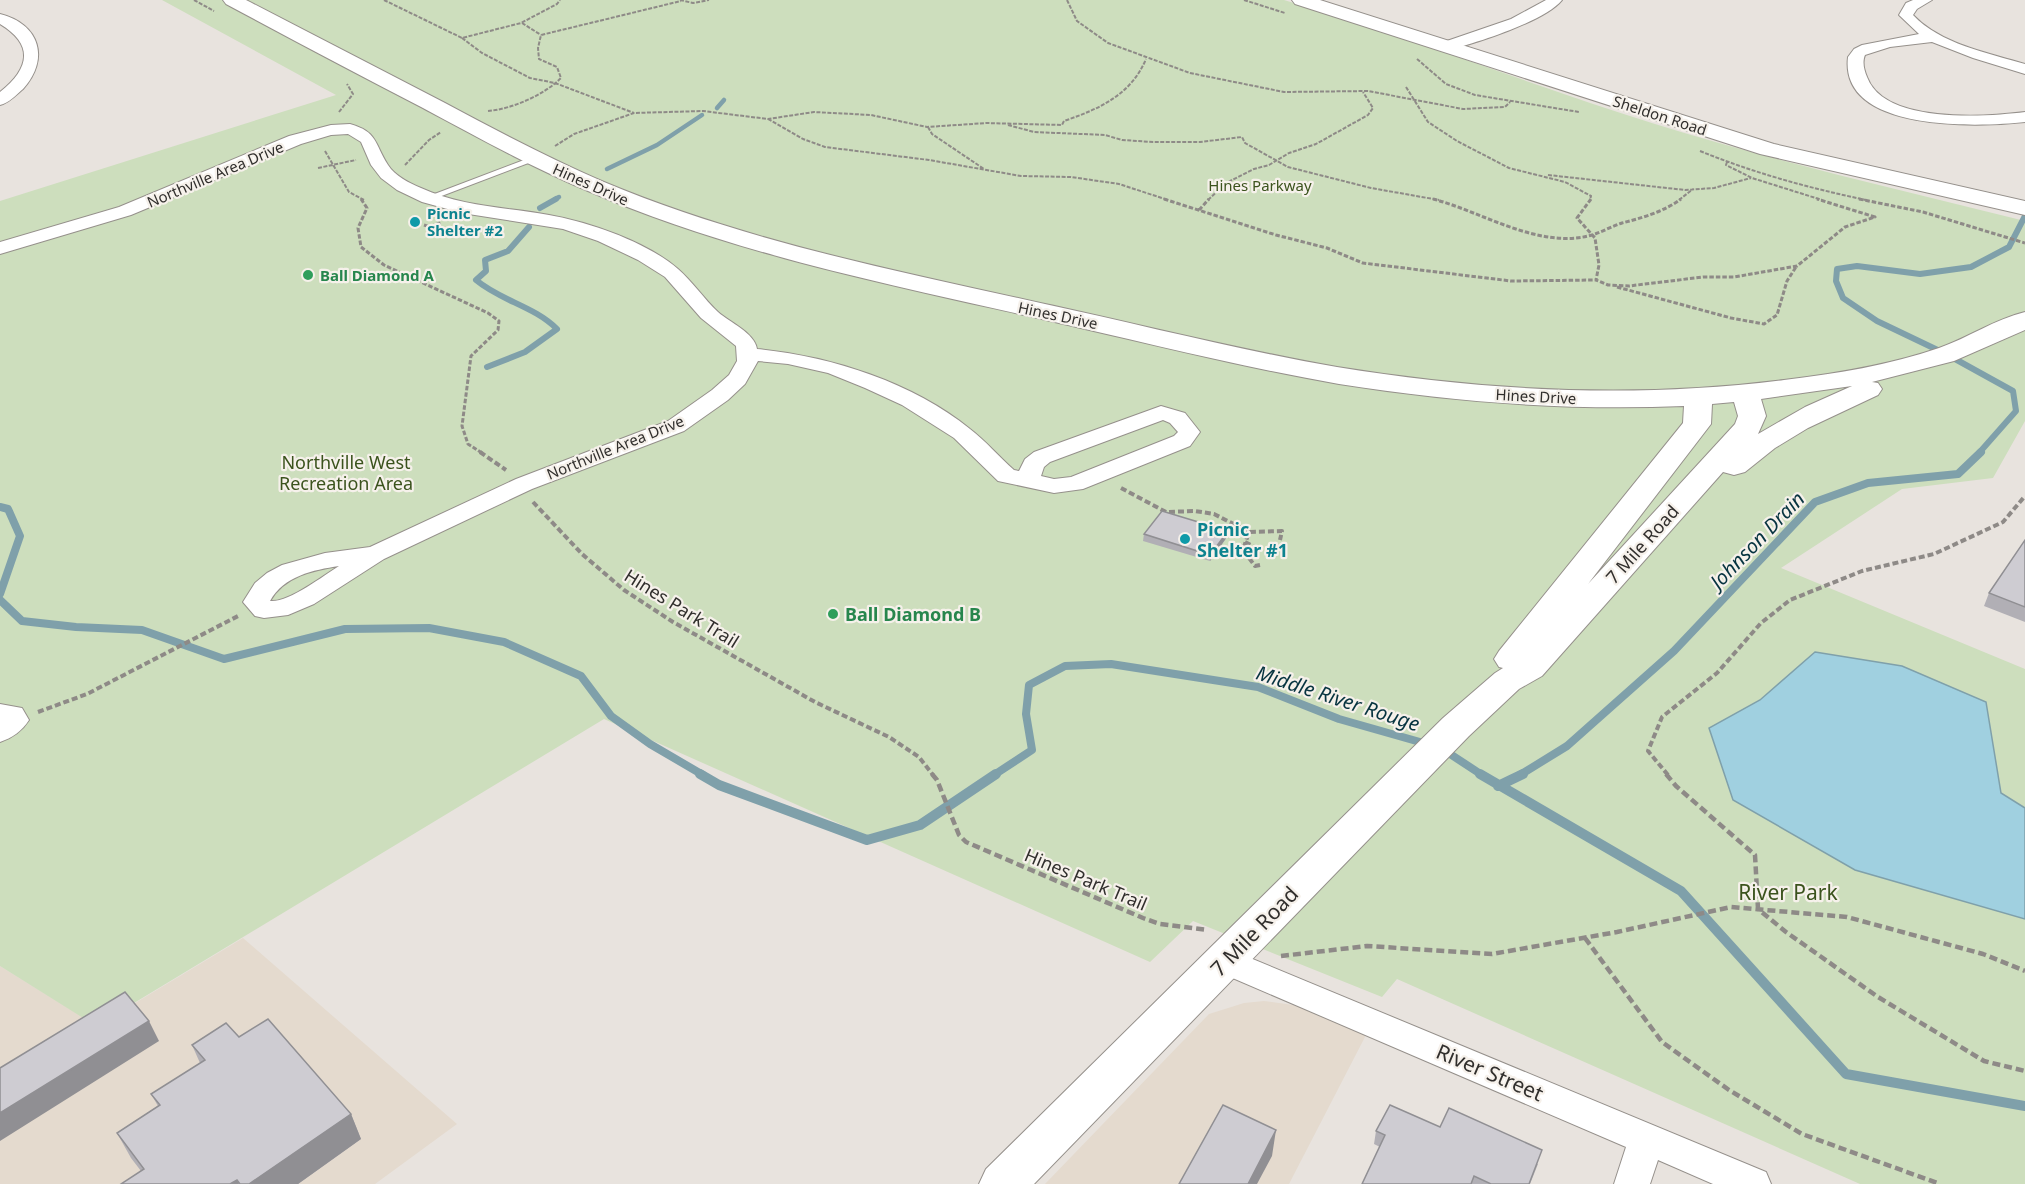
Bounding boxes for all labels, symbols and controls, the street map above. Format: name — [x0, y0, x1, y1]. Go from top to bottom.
street label: Sheldon Road — [1611, 90, 1709, 140]
street label: Northville Area Drive — [144, 136, 286, 212]
street label: Hines Drive — [550, 158, 632, 210]
park label: Hines Parkway — [1208, 175, 1312, 195]
place label: Picnic Shelter #2 — [427, 203, 503, 240]
marker: Picnic Shelter #2 — [408, 215, 422, 229]
place label: Ball Diamond A — [320, 265, 434, 285]
marker: Ball Diamond A — [301, 268, 315, 282]
street label: Hines Drive — [1016, 297, 1100, 333]
street label: Hines Drive — [1495, 384, 1577, 408]
street label: Northville Area Drive — [543, 410, 687, 484]
park label: Northville West Recreation Area — [279, 450, 413, 495]
water label: Johnson Drain — [1701, 485, 1810, 597]
street label: 7 Mile Road — [1600, 499, 1684, 589]
place label: Picnic Shelter #1 — [1197, 517, 1288, 562]
marker: Picnic Shelter #1 — [1178, 532, 1192, 546]
street label: Hines Park Trail — [620, 563, 744, 653]
place label: Ball Diamond B — [845, 602, 981, 626]
marker: Ball Diamond B — [826, 607, 840, 621]
water label: Middle River Rouge — [1253, 659, 1423, 737]
street label: Hines Park Trail — [1021, 842, 1151, 916]
park label: River Park — [1738, 878, 1839, 906]
street label: 7 Mile Road — [1204, 880, 1304, 982]
street label: River Street — [1432, 1037, 1548, 1107]

